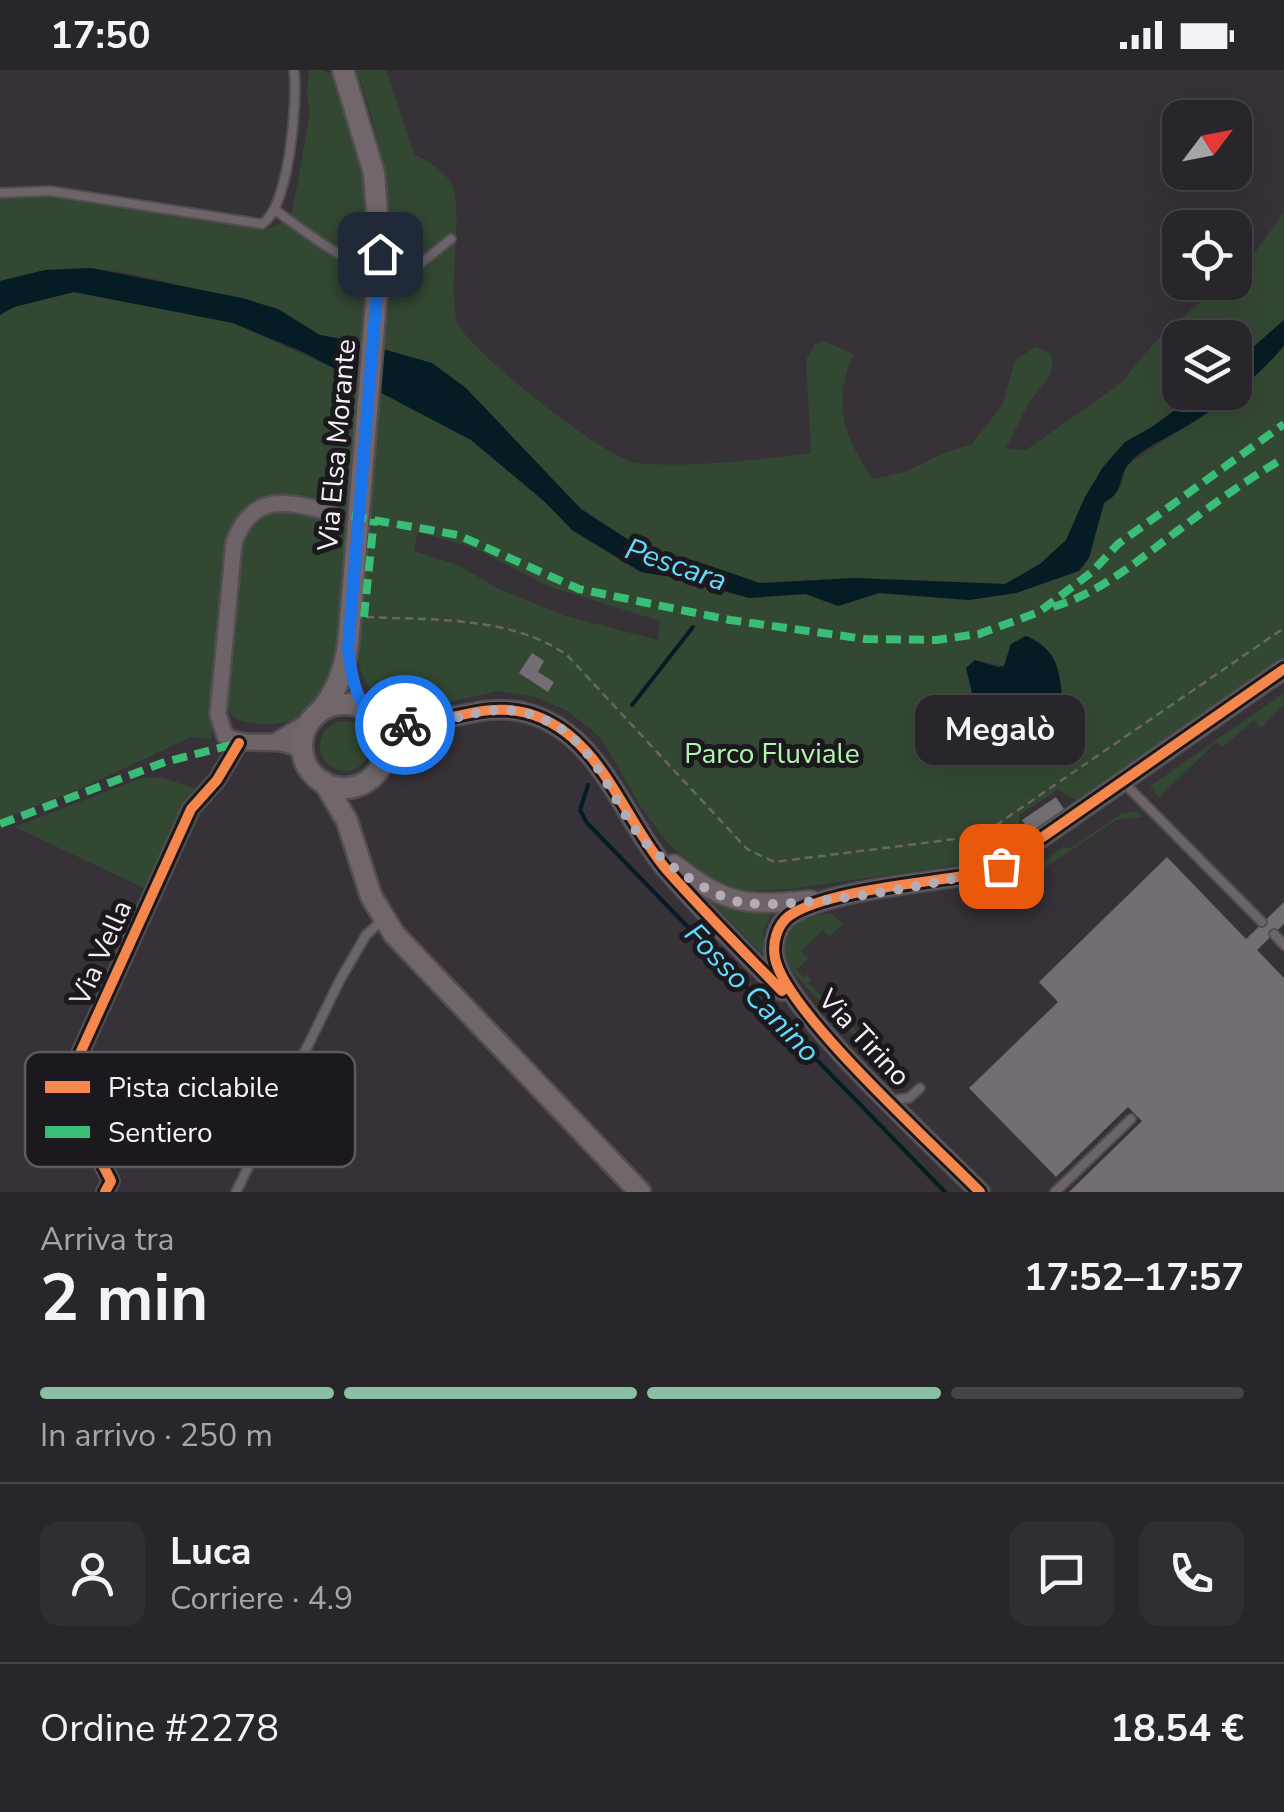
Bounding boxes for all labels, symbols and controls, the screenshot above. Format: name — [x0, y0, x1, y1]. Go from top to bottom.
text: 17:50 — [50, 10, 151, 61]
north arrow — [1162, 100, 1252, 190]
map controls — [1162, 100, 1252, 410]
button: locate — [1162, 210, 1252, 300]
pin — [338, 212, 423, 297]
icon: home — [353, 227, 408, 282]
button: layers — [1162, 320, 1252, 410]
street label: Via Elsa Morante — [309, 337, 365, 553]
water label: Pescara — [620, 529, 732, 601]
courier — [355, 675, 455, 775]
callout: Megalò — [916, 696, 1086, 766]
icon: bike — [378, 698, 433, 753]
text: Megalò — [945, 708, 1055, 751]
park label: Parco Fluviale — [684, 735, 860, 773]
pin — [959, 824, 1044, 909]
icon: bag — [974, 839, 1029, 894]
street label: Via Vella — [60, 894, 141, 1013]
water label: Fosso Canino — [675, 914, 829, 1072]
street label: Via Tirino — [809, 981, 919, 1095]
legend — [25, 1052, 355, 1167]
text: Pista ciclabile — [108, 1069, 279, 1107]
text: Sentiero — [108, 1114, 213, 1152]
text: Arriva tra — [40, 1218, 174, 1261]
text: 17:52–17:57 — [1024, 1252, 1244, 1303]
text: 2 min — [40, 1254, 208, 1343]
text: In arrivo · 250 m — [40, 1414, 273, 1457]
button: person — [40, 1521, 145, 1626]
button: chat — [1009, 1521, 1114, 1626]
button: phone — [1139, 1521, 1244, 1626]
text: Luca — [170, 1526, 252, 1577]
text: Corriere · 4.9 — [170, 1577, 353, 1620]
text: Ordine #2278 — [40, 1703, 279, 1754]
text: 18.54 € — [1110, 1703, 1244, 1754]

